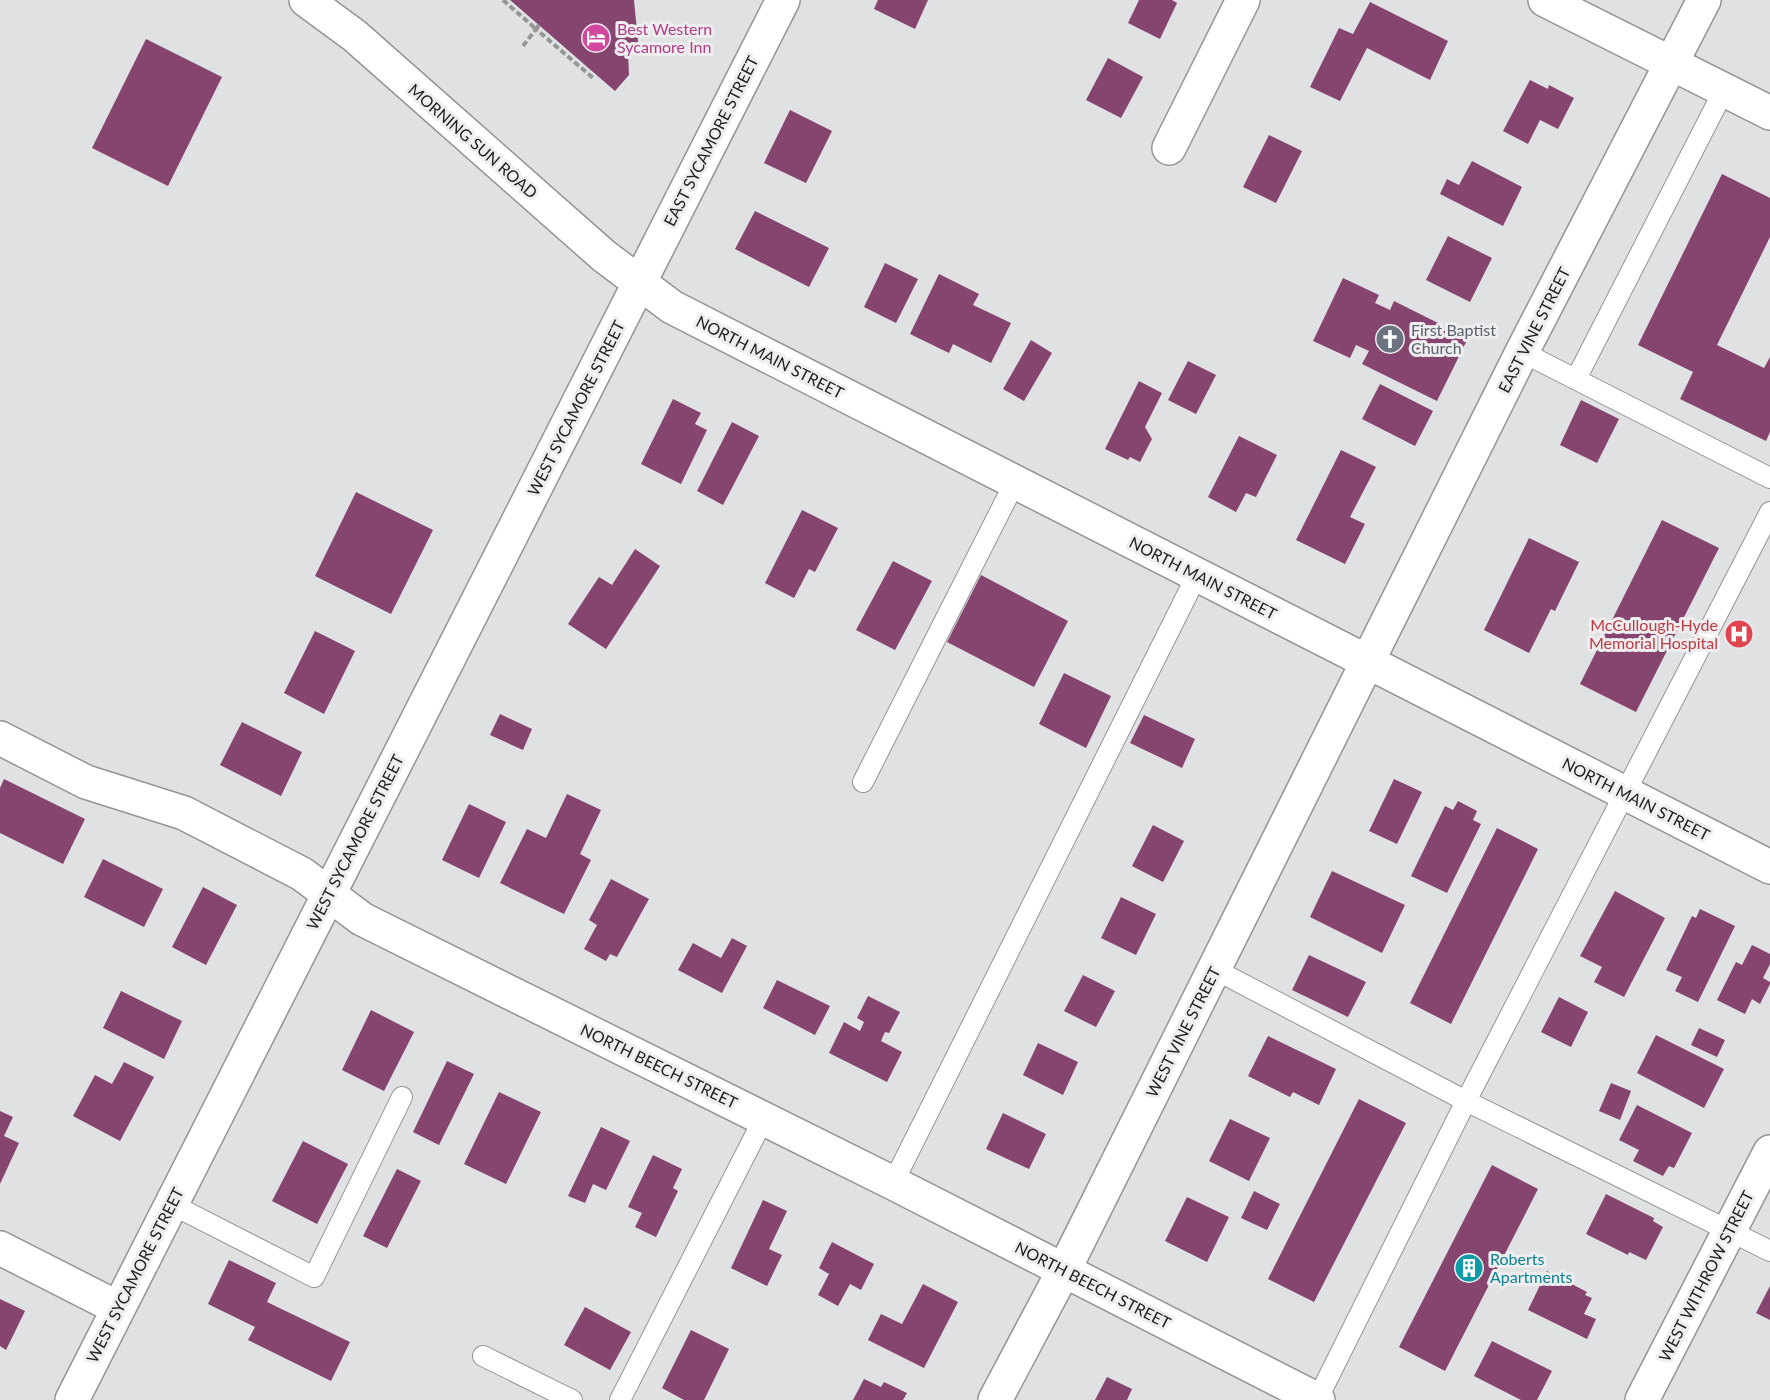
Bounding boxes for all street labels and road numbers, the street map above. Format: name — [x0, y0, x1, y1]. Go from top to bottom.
street label: EAST SYCAMORE STREET — [659, 52, 762, 229]
street label: MORNING SUN ROAD — [405, 79, 542, 202]
street label: EAST VINE STREET — [1494, 263, 1574, 396]
street label: NORTH MAIN STREET — [693, 311, 848, 402]
street label: WEST SYCAMORE STREET — [523, 317, 628, 499]
street label: NORTH MAIN STREET — [1126, 532, 1281, 623]
street label: WEST SYCAMORE STREET — [302, 751, 407, 933]
street label: NORTH MAIN STREET — [1559, 753, 1714, 844]
street label: WEST VINE STREET — [1141, 963, 1224, 1100]
street label: NORTH BEECH STREET — [578, 1019, 741, 1112]
street label: WEST SYCAMORE STREET — [82, 1184, 187, 1366]
street label: WEST WITHROW STREET — [1654, 1187, 1757, 1364]
street label: NORTH BEECH STREET — [1012, 1237, 1175, 1332]

